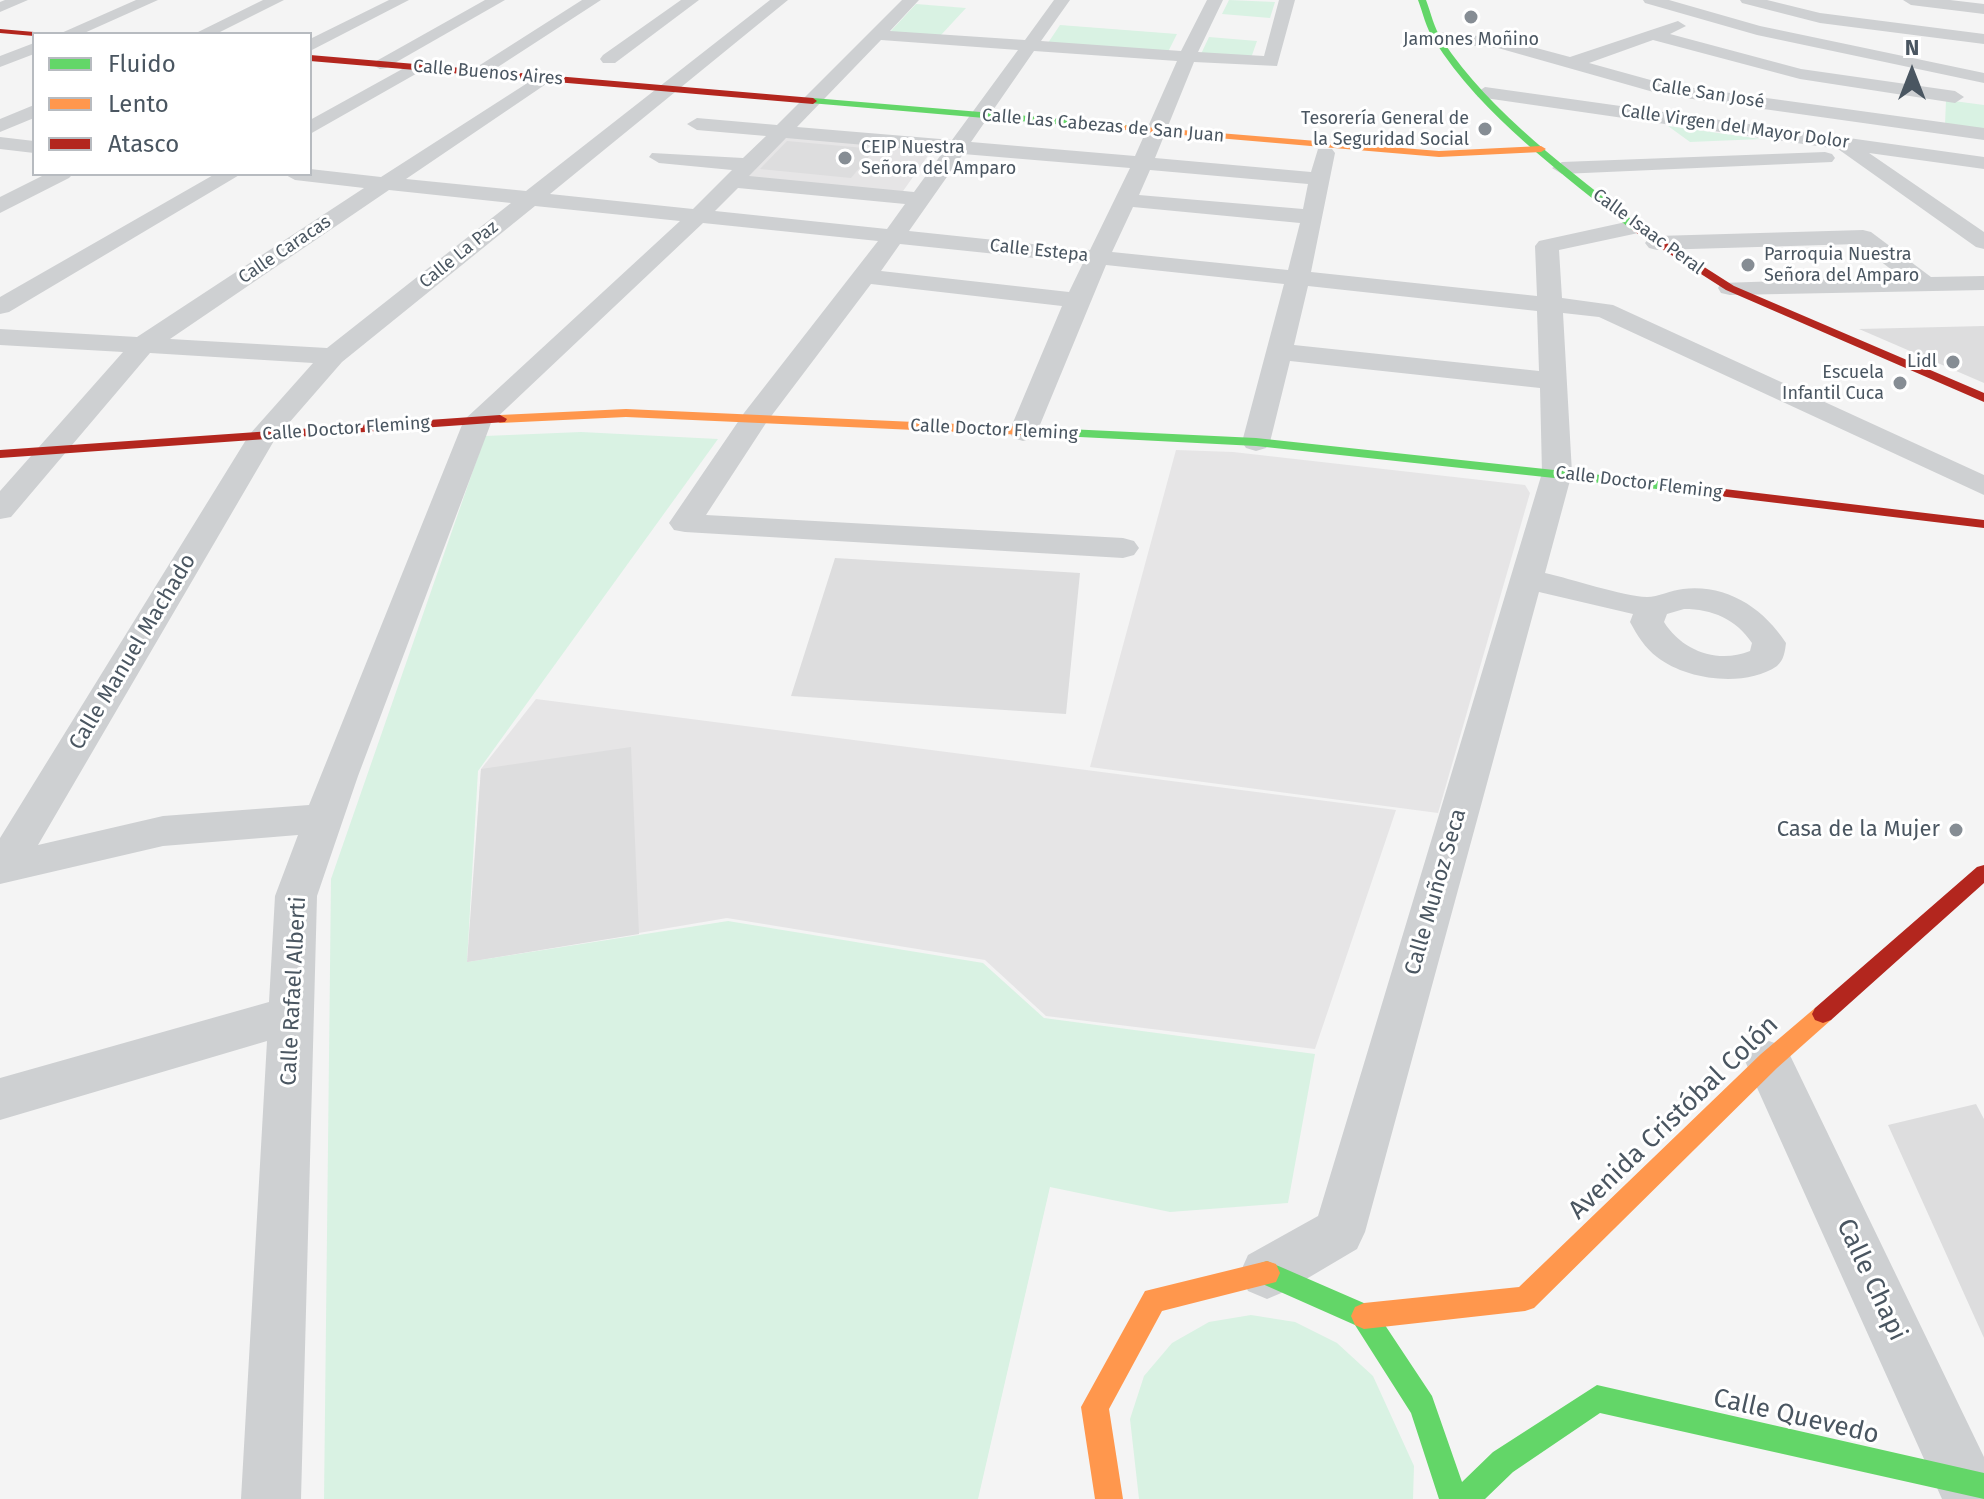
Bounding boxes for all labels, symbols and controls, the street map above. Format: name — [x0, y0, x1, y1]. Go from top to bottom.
marker: Jamones Moñino — [1462, 8, 1480, 26]
place label: Jamones Moñino — [1403, 29, 1539, 51]
legend — [32, 32, 312, 176]
north arrow — [1872, 32, 1952, 112]
text: N — [1905, 34, 1919, 61]
text: Fluido — [108, 50, 176, 78]
street label: Calle Buenos Aires — [412, 56, 564, 90]
street label: Calle San José — [1650, 74, 1766, 114]
text: Lento — [108, 90, 169, 118]
street label: Calle Virgen del Mayor Dolor — [1619, 100, 1851, 154]
street label: Calle Las Cabezas de San Juan — [981, 105, 1225, 147]
place label: Tesorería General de la Seguridad Social — [1301, 108, 1469, 150]
marker: Tesorería General de la Seguridad Social — [1476, 120, 1494, 138]
text: Atasco — [108, 130, 179, 158]
place label: CEIP Nuestra Señora del Amparo — [861, 137, 1016, 180]
marker: CEIP Nuestra Señora del Amparo — [836, 149, 854, 167]
street label: Calle Isaac Peral — [1588, 185, 1708, 279]
street label: Calle Caracas — [235, 211, 335, 289]
street label: Calle La Paz — [415, 217, 503, 293]
street label: Calle Estepa — [989, 235, 1089, 267]
place label: Parroquia Nuestra Señora del Amparo — [1764, 244, 1919, 286]
marker: Parroquia Nuestra Señora del Amparo — [1739, 256, 1757, 274]
place label: Lidl — [1907, 351, 1937, 373]
marker: Lidl — [1944, 353, 1962, 371]
place label: Escuela Infantil Cuca — [1782, 362, 1884, 404]
marker: Escuela Infantil Cuca — [1891, 374, 1909, 392]
street label: Calle Doctor Fleming — [262, 412, 430, 446]
street label: Calle Doctor Fleming — [910, 415, 1078, 445]
street label: Calle Doctor Fleming — [1554, 462, 1724, 504]
street label: Calle Manuel Machado — [64, 549, 202, 755]
street label: Calle Muñoz Seca — [1400, 806, 1472, 978]
place label: Casa de la Mujer — [1777, 817, 1940, 843]
marker: Casa de la Mujer — [1947, 821, 1965, 839]
street label: Calle Rafael Alberti — [276, 896, 312, 1086]
street label: Avenida Cristóbal Colón — [1563, 1010, 1785, 1226]
street label: Calle Chapi — [1829, 1214, 1913, 1346]
street label: Calle Quevedo — [1710, 1383, 1882, 1451]

